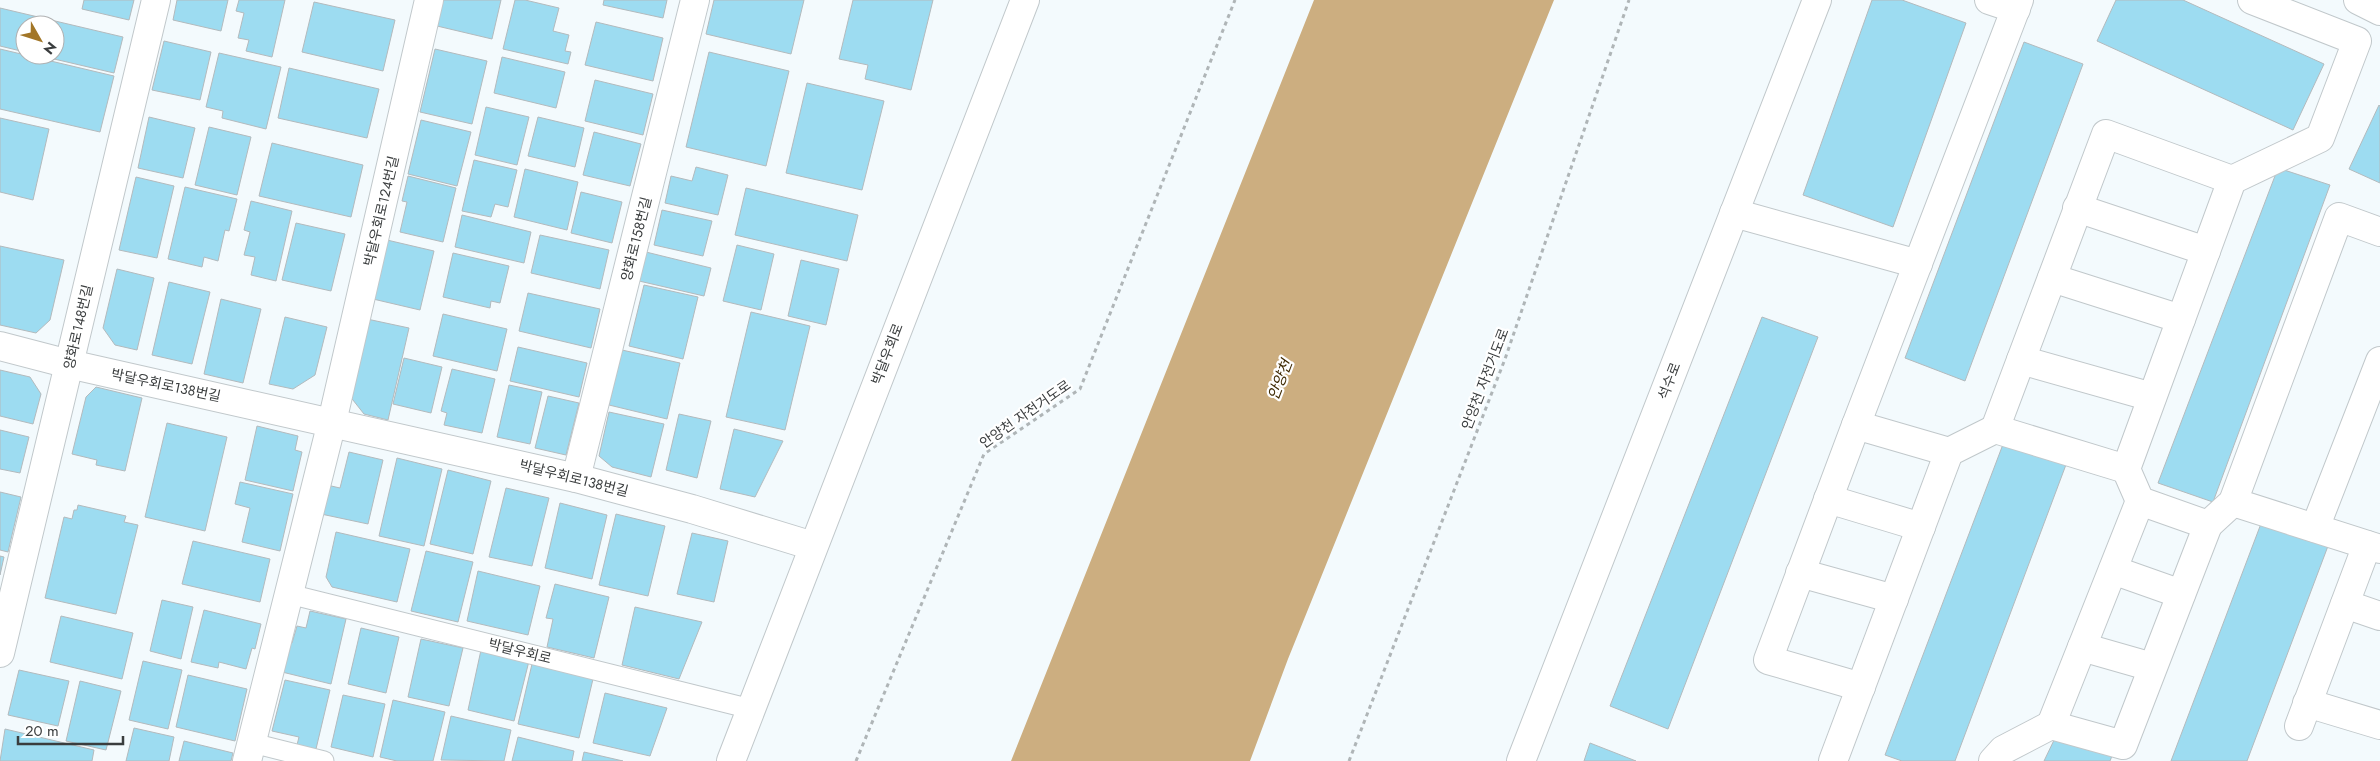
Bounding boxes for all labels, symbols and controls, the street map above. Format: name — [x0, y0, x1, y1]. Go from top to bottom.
north arrow — [15, 15, 65, 65]
text: N — [39, 38, 61, 59]
street label: 박달우회로124번길 — [359, 154, 403, 268]
street label: 양화로158번길 — [616, 195, 656, 283]
street label: 양화로148번길 — [59, 283, 97, 371]
street label: 박달우회로 — [866, 320, 908, 388]
street label: 안양천 자전거도로 — [1456, 325, 1514, 433]
water label: 안양천 — [1262, 355, 1298, 403]
street label: 석수로 — [1653, 359, 1685, 403]
street label: 박달우회로138번길 — [109, 364, 223, 406]
street label: 안양천 자전거도로 — [975, 375, 1075, 453]
street label: 박달우회로138번길 — [517, 455, 631, 501]
street label: 박달우회로 — [486, 634, 554, 669]
scale bar — [18, 714, 122, 746]
text: 20 m — [25, 720, 59, 742]

